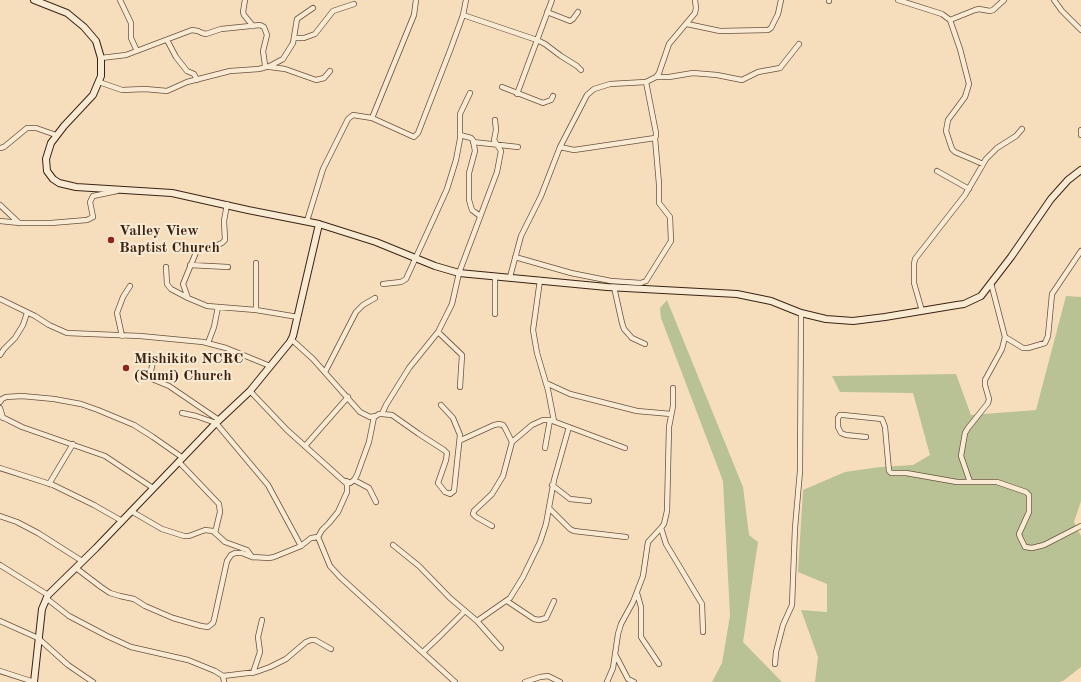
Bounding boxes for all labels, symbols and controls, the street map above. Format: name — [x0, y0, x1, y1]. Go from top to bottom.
place label: Valley View Baptist Church — [119, 222, 220, 257]
marker: Valley View Baptist Church — [106, 235, 116, 245]
place label: Mishikito NCRC (Sumi) Church — [134, 350, 243, 385]
marker: Mishikito NCRC (Sumi) Church — [121, 363, 131, 373]

